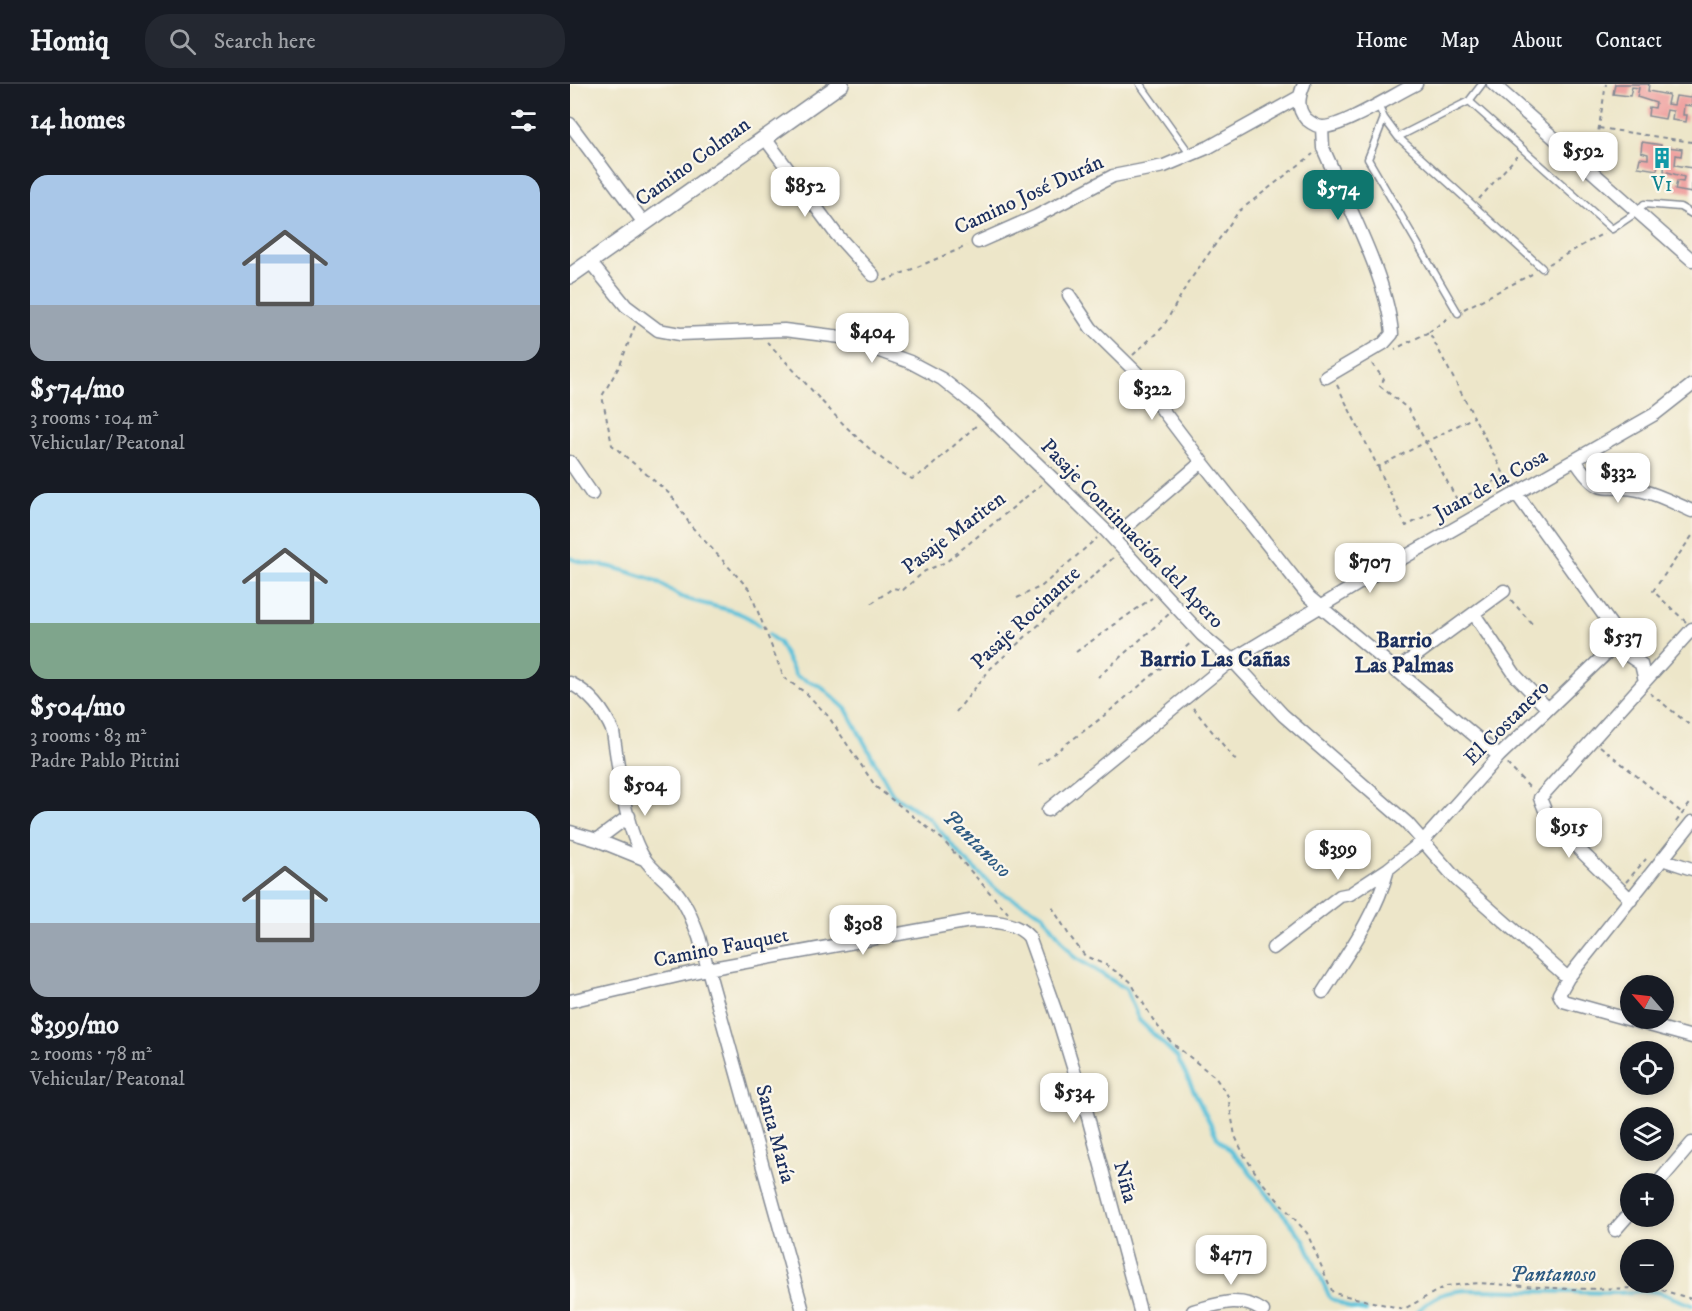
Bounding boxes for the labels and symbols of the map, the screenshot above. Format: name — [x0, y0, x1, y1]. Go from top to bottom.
street label: Camino Colman — [630, 112, 756, 212]
pin: $592 — [1547, 132, 1619, 183]
building icon: V1 — [1650, 146, 1674, 170]
street label: Camino José Durán — [950, 149, 1108, 241]
pin: $852 — [769, 167, 841, 218]
pin: $574 — [1302, 170, 1374, 221]
place label: V1 — [1650, 172, 1673, 198]
pin: $404 — [836, 313, 908, 364]
pin: $322 — [1116, 370, 1188, 421]
street label: Pasaje Continuación del Apero — [1035, 434, 1229, 634]
street label: Juan de la Cosa — [1428, 443, 1552, 528]
pin: $332 — [1582, 453, 1654, 504]
street label: Pasaje Mariten — [897, 486, 1011, 580]
pin: $707 — [1334, 543, 1406, 594]
street label: Pasaje Rocinante — [966, 561, 1086, 675]
pin: $537 — [1587, 618, 1659, 669]
district label: Barrio Las Palmas — [1354, 627, 1454, 679]
district label: Barrio Las Cañas — [1140, 646, 1291, 673]
street label: El Costanero — [1459, 675, 1555, 771]
pin: $504 — [609, 766, 681, 817]
water label: Pantanoso — [937, 804, 1017, 884]
pin: $915 — [1533, 808, 1605, 859]
pin: $399 — [1302, 830, 1374, 881]
pin: $308 — [827, 905, 899, 956]
street label: Camino Fauquet — [651, 922, 791, 974]
north arrow — [1620, 975, 1674, 1029]
pin: $534 — [1038, 1073, 1110, 1124]
street label: Santa María — [749, 1082, 801, 1186]
street label: Niña — [1107, 1158, 1143, 1206]
pin: $477 — [1195, 1235, 1267, 1286]
water label: Pantanoso — [1510, 1261, 1596, 1288]

